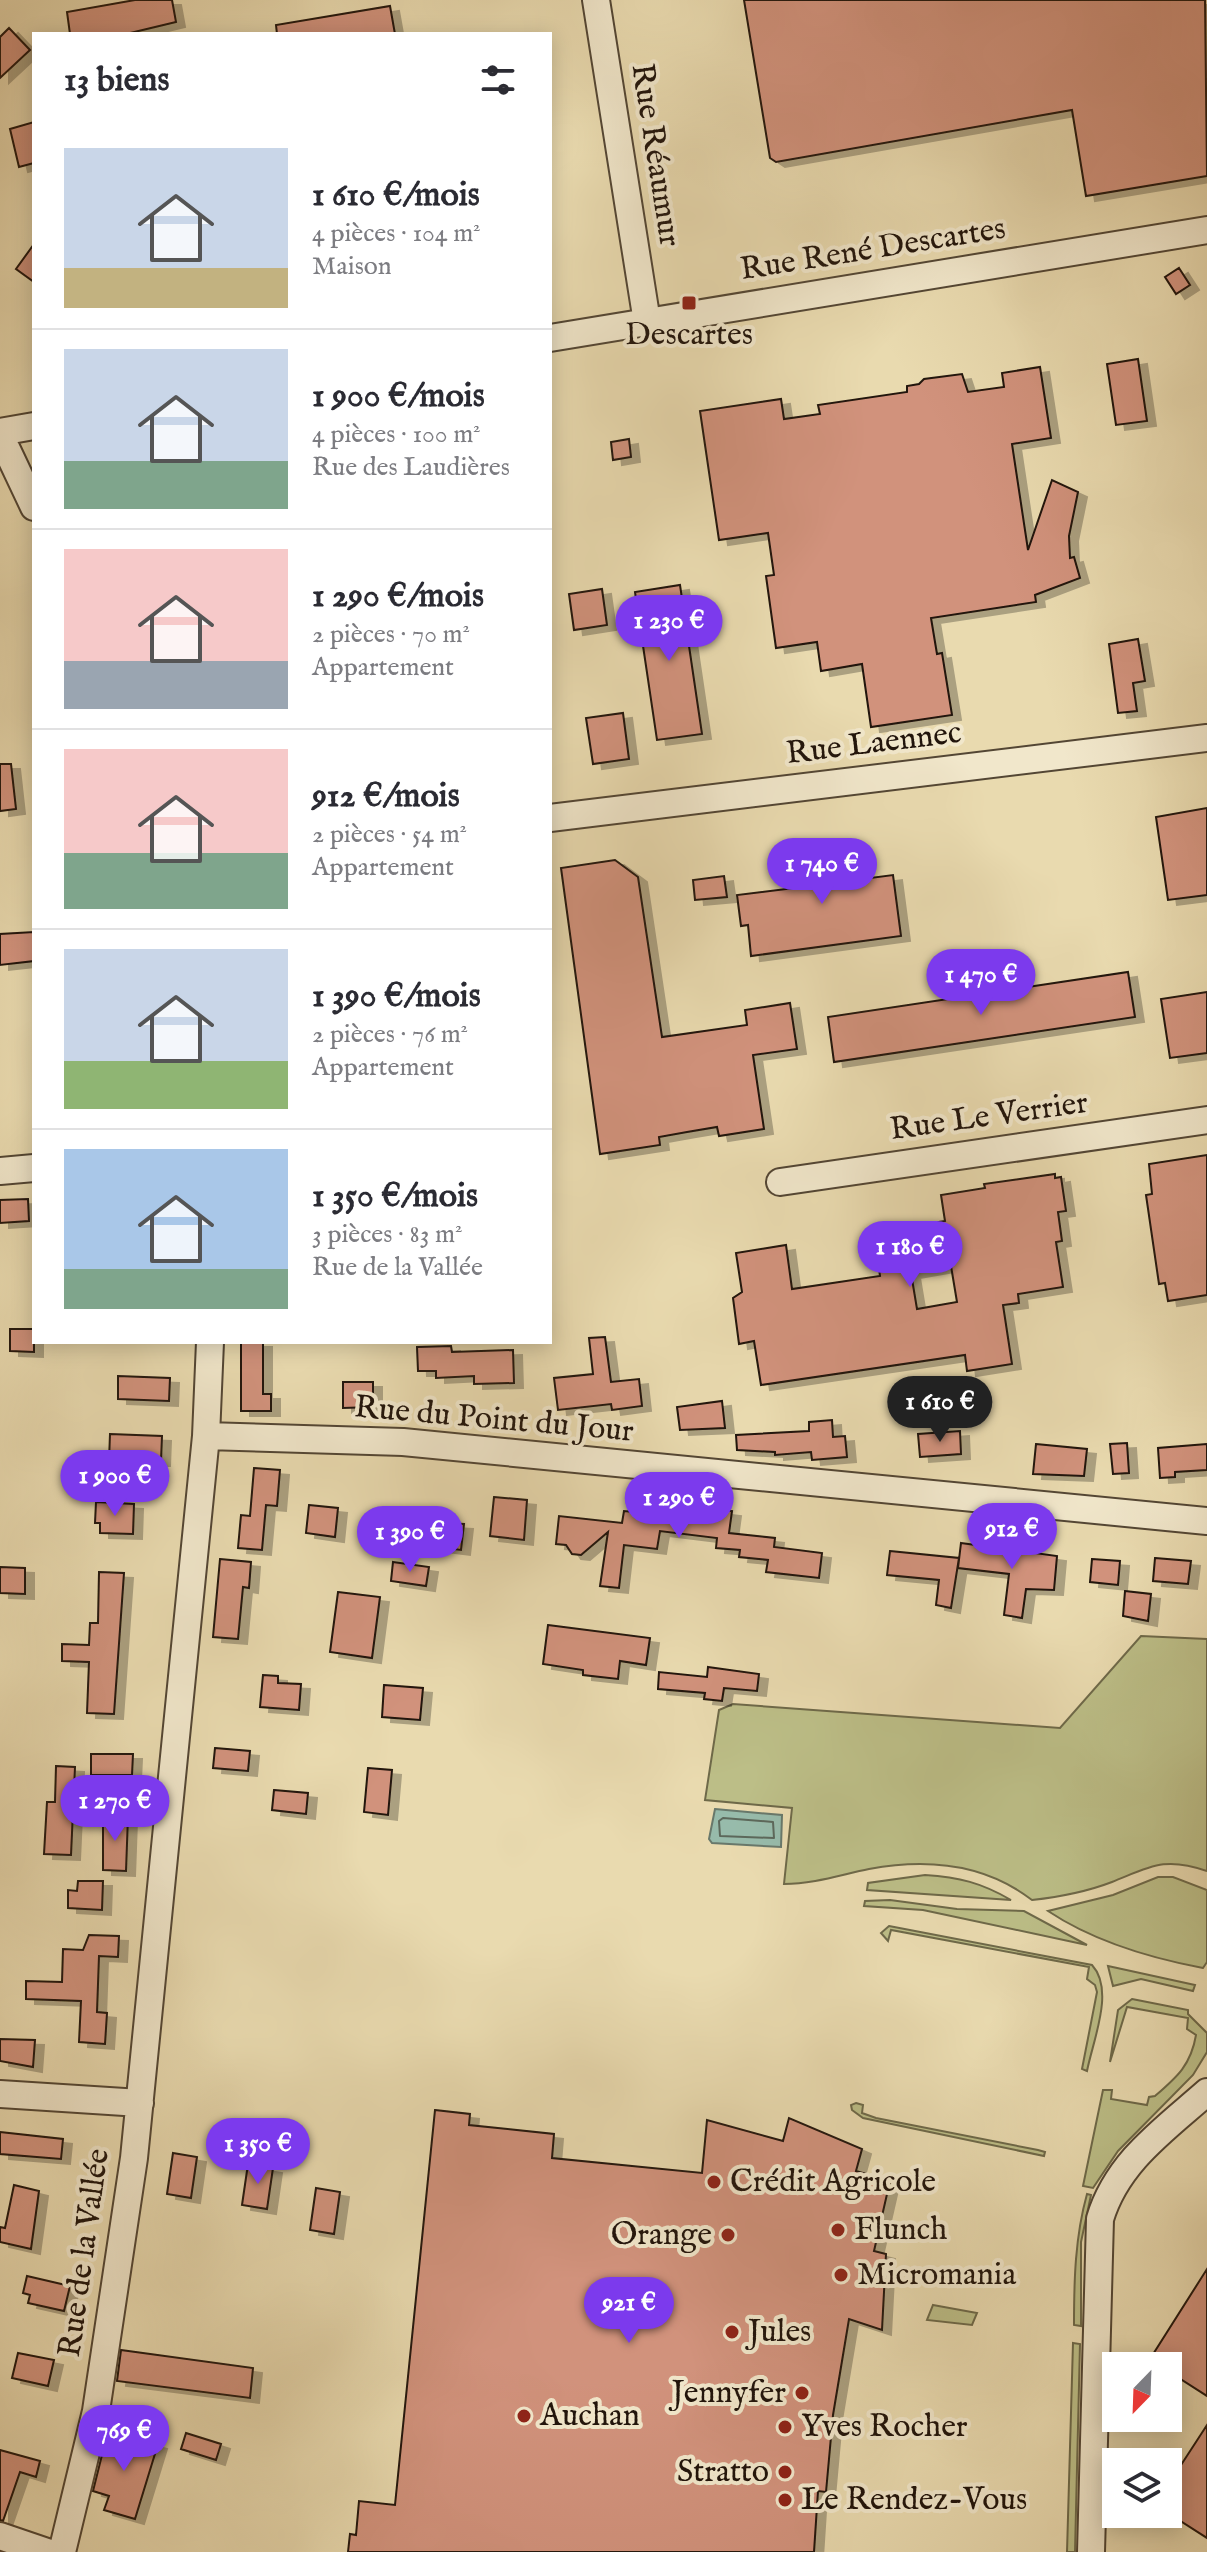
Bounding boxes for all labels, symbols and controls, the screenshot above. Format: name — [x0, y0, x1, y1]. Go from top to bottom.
icon: filters — [476, 58, 520, 102]
text: 13 biens — [64, 59, 169, 102]
street label: Rue Réaumur — [620, 61, 690, 250]
text: 1 610 €/mois — [312, 174, 480, 217]
icon: home — [128, 180, 224, 276]
street label: Rue René Descartes — [737, 209, 1009, 291]
text: 4 pièces · 104 m² — [312, 217, 481, 250]
text: Maison — [312, 250, 392, 283]
marker: Descartes — [680, 294, 698, 312]
place label: Descartes — [625, 315, 753, 356]
text: 1 900 €/mois — [312, 375, 485, 418]
icon: home — [128, 381, 224, 477]
text: 4 pièces · 100 m² — [312, 418, 481, 451]
text: Rue des Laudières — [312, 451, 510, 484]
text: 1 290 €/mois — [312, 575, 484, 618]
icon: home — [128, 581, 224, 677]
pin: 1 230 € — [595, 595, 743, 663]
text: 1 230 € — [634, 604, 704, 637]
text: 2 pièces · 70 m² — [312, 618, 470, 651]
text: Appartement — [312, 651, 454, 684]
street label: Rue Laennec — [784, 713, 964, 775]
text: 912 €/mois — [312, 775, 460, 818]
icon: home — [128, 781, 224, 877]
text: 2 pièces · 54 m² — [312, 818, 467, 851]
pin: 1 740 € — [748, 838, 896, 906]
text: 1 740 € — [785, 847, 859, 880]
text: Appartement — [312, 851, 454, 884]
pin: 1 470 € — [907, 949, 1055, 1017]
text: 1 470 € — [944, 958, 1018, 991]
text: 1 390 €/mois — [312, 975, 481, 1018]
icon: home — [128, 981, 224, 1077]
text: 2 pièces · 76 m² — [312, 1018, 468, 1051]
text: Appartement — [312, 1051, 454, 1084]
street label: Rue Le Verrier — [887, 1083, 1091, 1151]
text: 1 350 €/mois — [312, 1175, 478, 1218]
icon: home — [128, 1181, 224, 1277]
text: 3 pièces · 83 m² — [312, 1218, 462, 1251]
pin: 1 180 € — [836, 1221, 984, 1289]
text: 1 180 € — [876, 1230, 944, 1263]
text: Rue de la Vallée — [312, 1251, 483, 1284]
pin: 1 610 € — [866, 1376, 1014, 1444]
text: 1 610 € — [905, 1385, 975, 1418]
street label: Rue du Point du Jour — [353, 1387, 635, 1453]
pin: 1 900 € — [41, 1450, 189, 1518]
text: 1 900 € — [78, 1459, 152, 1492]
pin: 1 290 € — [605, 1472, 753, 1540]
text: 1 290 € — [643, 1481, 715, 1514]
pin: 912 € — [956, 1503, 1068, 1571]
pin: 1 390 € — [336, 1506, 484, 1574]
text: 912 € — [985, 1512, 1039, 1545]
text: 1 390 € — [375, 1515, 445, 1548]
pin: 1 270 € — [41, 1775, 189, 1843]
text: 1 270 € — [78, 1784, 152, 1817]
pin: 1 350 € — [184, 2118, 332, 2186]
text: 1 350 € — [224, 2127, 292, 2160]
street label: Rue de la Vallée — [50, 2146, 120, 2360]
place label: Crédit Agricole — [730, 2162, 936, 2203]
marker: Crédit Agricole — [705, 2173, 723, 2191]
place label: Flunch — [854, 2210, 947, 2251]
place label: Orange — [611, 2215, 712, 2256]
marker: Flunch — [829, 2221, 847, 2239]
marker: Orange — [719, 2226, 737, 2244]
place label: Micromania — [857, 2255, 1016, 2296]
marker: Micromania — [832, 2266, 850, 2284]
pin: 921 € — [573, 2277, 685, 2345]
text: 921 € — [602, 2286, 656, 2319]
place label: Jules — [745, 2312, 811, 2353]
marker: Jules — [723, 2323, 741, 2341]
north arrow — [1102, 2352, 1182, 2432]
map controls — [1102, 2352, 1182, 2528]
place label: Jennyfer — [668, 2373, 786, 2414]
marker: Jennyfer — [793, 2384, 811, 2402]
place label: Auchan — [539, 2396, 640, 2437]
pin: 769 € — [68, 2405, 180, 2473]
marker: Auchan — [515, 2407, 533, 2425]
place label: Yves Rocher — [801, 2407, 968, 2448]
text: 769 € — [96, 2414, 152, 2447]
marker: Yves Rocher — [776, 2418, 794, 2436]
button: layers — [1102, 2448, 1182, 2528]
place label: Stratto — [677, 2452, 769, 2493]
marker: Stratto — [776, 2463, 794, 2481]
place label: Le Rendez-Vous — [801, 2480, 1027, 2521]
marker: Le Rendez-Vous — [776, 2491, 794, 2509]

